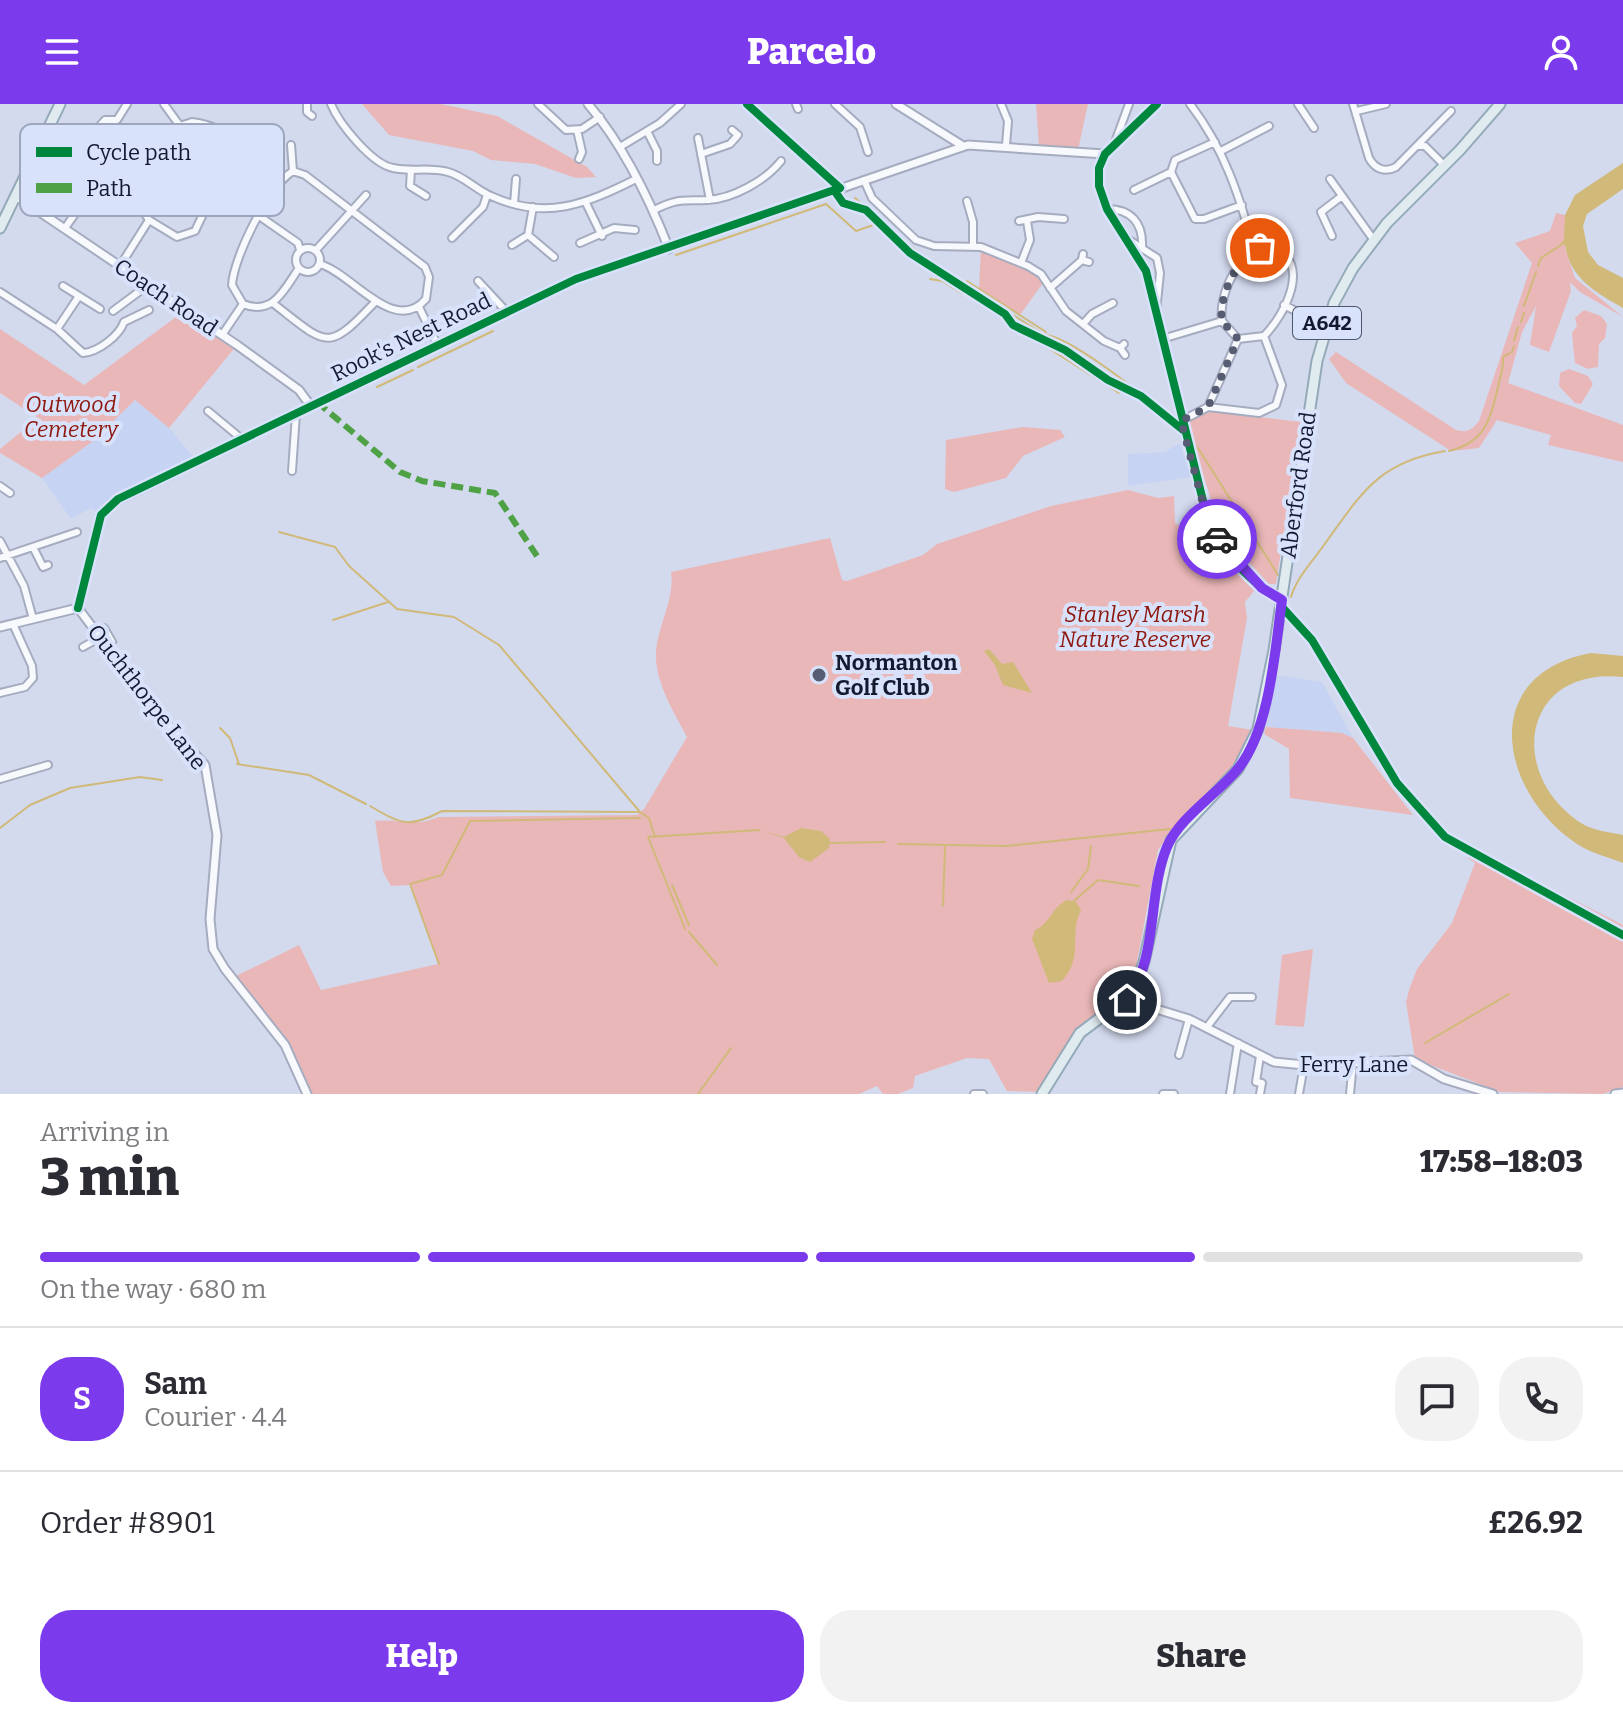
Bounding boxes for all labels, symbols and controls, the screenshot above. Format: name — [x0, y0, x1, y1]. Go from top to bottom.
icon: menu — [40, 30, 84, 74]
text: Parcelo — [747, 30, 876, 74]
icon: person — [1539, 30, 1583, 74]
legend — [20, 124, 284, 216]
text: Cycle path — [86, 139, 191, 166]
text: Path — [86, 175, 132, 202]
pin — [1226, 214, 1294, 282]
icon: bag — [1238, 226, 1282, 270]
street label: Coach Road — [109, 253, 223, 341]
street label: Rook's Nest Road — [327, 287, 495, 387]
road number: A642 — [1293, 307, 1361, 339]
park label: Outwood Cemetery — [24, 391, 120, 443]
street label: Aberford Road — [1274, 410, 1322, 560]
courier — [1177, 499, 1257, 579]
icon: car — [1195, 517, 1239, 561]
park label: Stanley Marsh Nature Reserve — [1059, 601, 1211, 653]
street label: Ouchthorpe Lane — [82, 619, 212, 775]
place label: Normanton Golf Club — [835, 649, 957, 701]
marker: Normanton Golf Club — [810, 666, 828, 684]
pin — [1093, 966, 1161, 1034]
icon: home — [1105, 978, 1149, 1022]
street label: Ferry Lane — [1300, 1051, 1408, 1078]
text: Arriving in — [40, 1117, 169, 1148]
text: 17:58–18:03 — [1420, 1144, 1583, 1180]
text: 3 min — [40, 1146, 179, 1209]
text: On the way · 680 m — [40, 1274, 266, 1305]
button: chat — [1395, 1357, 1479, 1441]
button: phone — [1499, 1357, 1583, 1441]
text: Sam — [144, 1366, 207, 1402]
text: S — [73, 1381, 91, 1417]
text: Courier · 4.4 — [144, 1402, 287, 1433]
text: Order #8901 — [40, 1505, 215, 1541]
text: £26.92 — [1488, 1505, 1583, 1541]
button: Help — [40, 1610, 804, 1702]
button: Share — [820, 1610, 1583, 1702]

